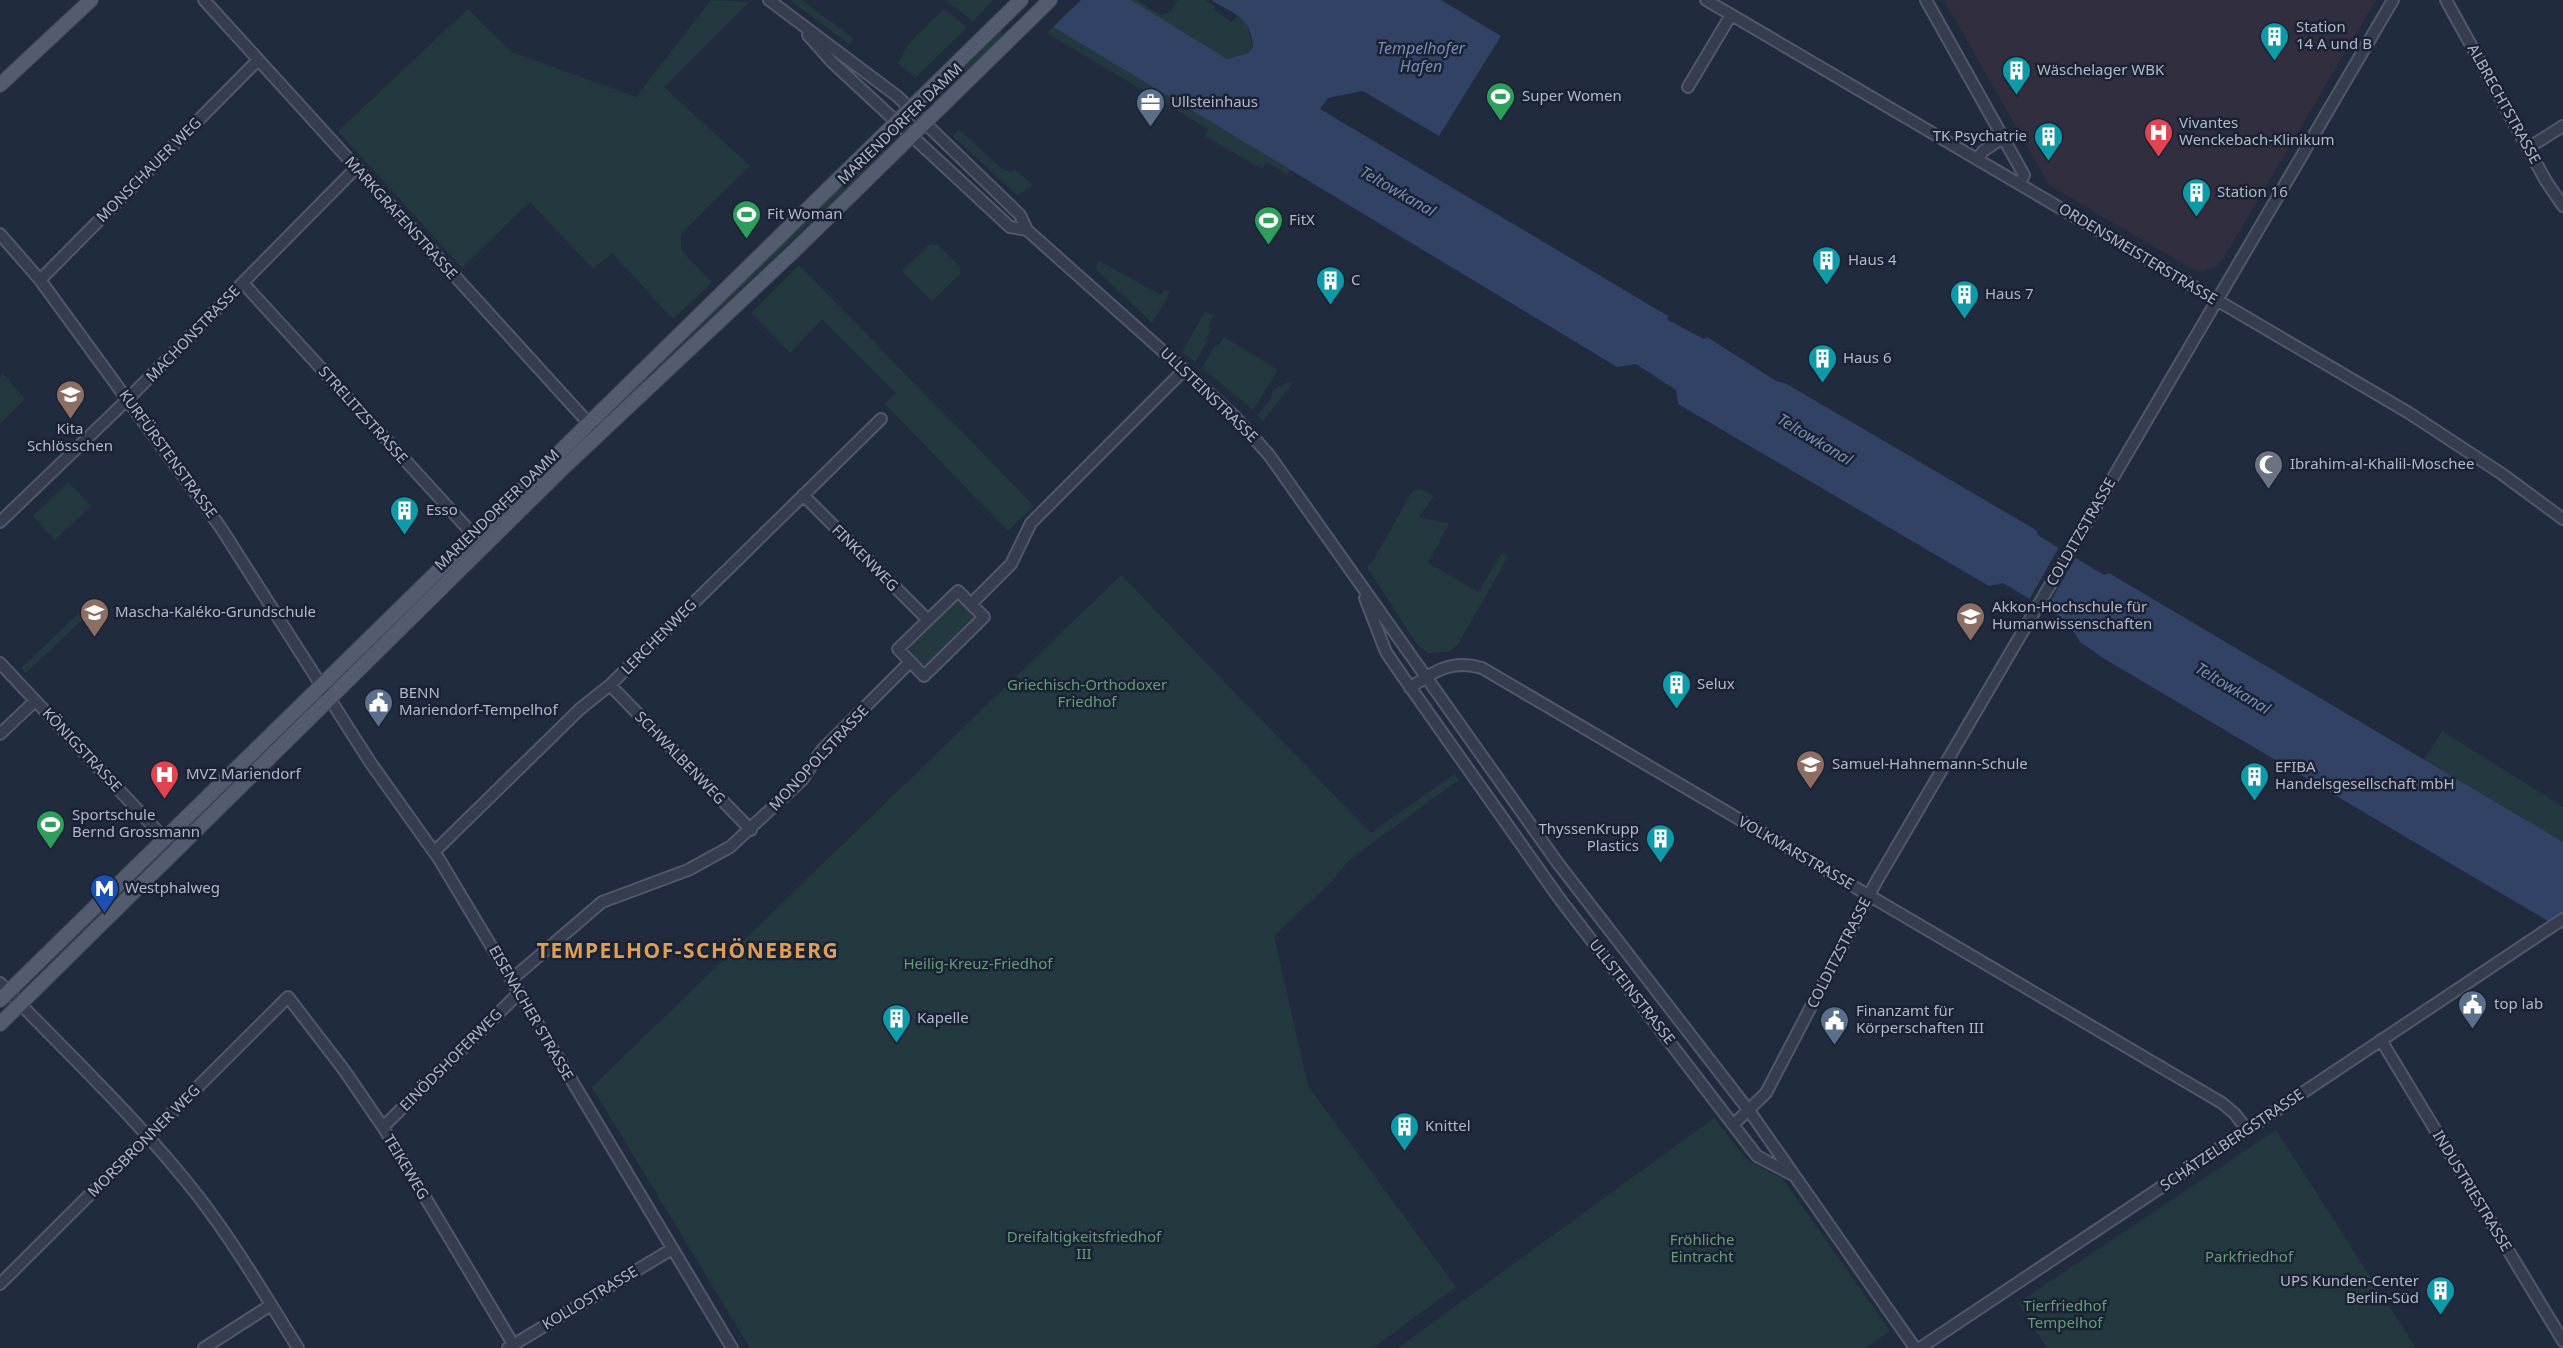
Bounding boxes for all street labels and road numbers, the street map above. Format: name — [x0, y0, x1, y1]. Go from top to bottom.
street label: ALBRECHTSTRASSE — [2464, 40, 2546, 167]
street label: MARIENDORFER DAMM — [833, 58, 966, 188]
street label: MONSCHAUER WEG — [91, 112, 205, 226]
street label: MARKGRAFENSTRASSE — [341, 151, 462, 283]
street label: ORDENSMEISTERSTRASSE — [2056, 198, 2221, 308]
street label: MACHONSTRASSE — [141, 281, 244, 386]
street label: ULLSTEINSTRASSE — [1157, 342, 1263, 446]
street label: STRELITZSTRASSE — [315, 361, 413, 467]
street label: KURFÜRSTENSTRASSE — [115, 385, 222, 522]
street label: MARIENDORFER DAMM — [430, 444, 563, 574]
street label: COLDITZSTRASSE — [2041, 474, 2119, 589]
street label: FINKENWEG — [828, 520, 903, 595]
street label: LERCHENWEG — [616, 594, 700, 678]
street label: MONOPOLSTRASSE — [764, 700, 872, 814]
street label: KÖNIGSTRASSE — [38, 703, 127, 796]
street label: SCHWALBENWEG — [631, 706, 730, 808]
street label: VOLKMARSTRASSE — [1735, 811, 1858, 893]
street label: COLDITZSTRASSE — [1802, 894, 1875, 1011]
street label: ULLSTEINSTRASSE — [1585, 935, 1680, 1048]
street label: EISENACHER STRASSE — [485, 941, 579, 1084]
street label: EINÖDSHOFERWEG — [395, 1004, 506, 1115]
street label: MORSBRONNER WEG — [83, 1080, 204, 1201]
street label: SCHÄTZELBERGSTRASSE — [2156, 1084, 2307, 1195]
street label: INDUSTRIESTRASSE — [2429, 1126, 2517, 1255]
street label: TEIKEWEG — [380, 1130, 434, 1203]
street label: KOLLOSTRASSE — [538, 1261, 641, 1334]

